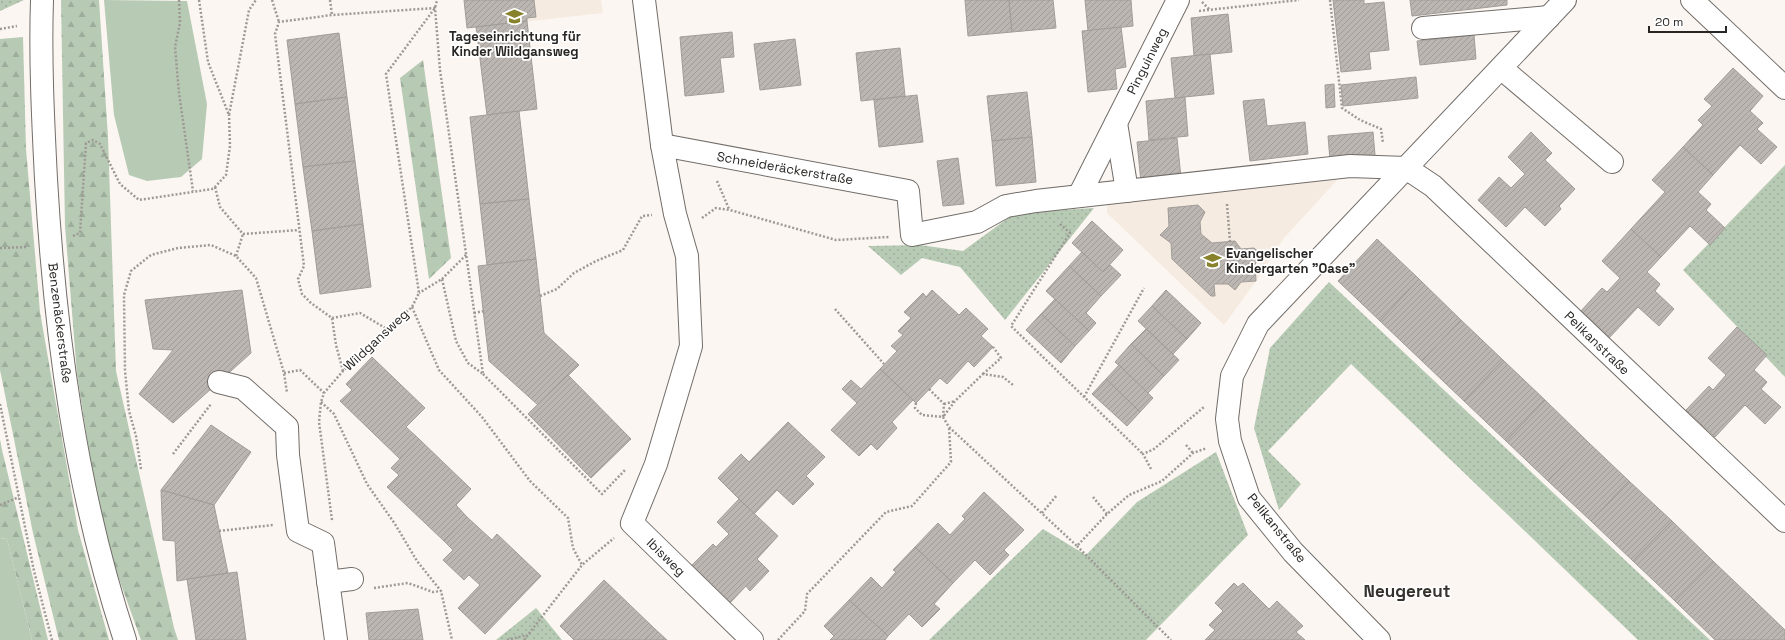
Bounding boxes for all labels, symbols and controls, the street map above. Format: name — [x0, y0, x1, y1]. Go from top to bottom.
school or university icon: Tageseinrichtung für Kinder Wildgansweg — [505, 7, 525, 27]
scale bar — [1649, 8, 1726, 34]
text: 20 m — [1655, 14, 1683, 30]
street label: Pinguinweg — [1123, 25, 1171, 97]
place label: Tageseinrichtung für Kinder Wildgansweg — [449, 28, 581, 60]
street label: Schneideräckerstraße — [715, 148, 855, 188]
place label: Evangelischer Kindergarten "Oase" — [1226, 245, 1355, 277]
school or university icon: Evangelischer Kindergarten "Oase" — [1203, 250, 1223, 270]
street label: Benzenäckerstraße — [44, 262, 76, 384]
street label: Wildgansweg — [340, 305, 412, 375]
street label: Pelikanstraße — [1561, 307, 1633, 379]
street label: Pelikanstraße — [1244, 490, 1310, 566]
street label: Ibisweg — [643, 534, 689, 580]
district label: Neugereut — [1364, 580, 1450, 602]

